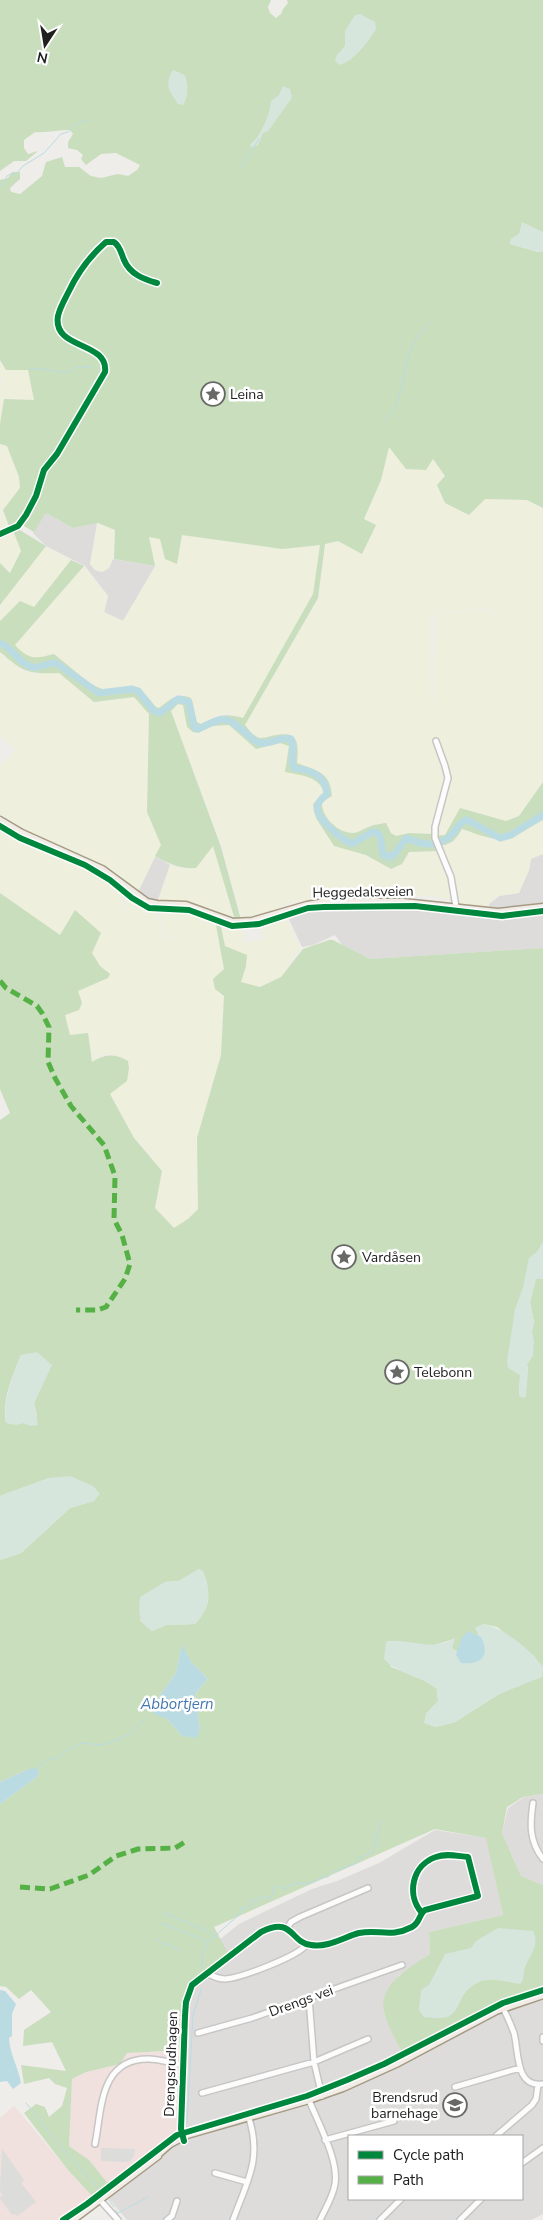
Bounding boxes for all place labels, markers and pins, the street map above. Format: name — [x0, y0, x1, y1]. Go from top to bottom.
place icon: Leina — [200, 381, 226, 407]
place label: Leina — [230, 385, 264, 404]
place icon: Vardåsen — [331, 1244, 357, 1270]
place label: Vardåsen — [361, 1248, 421, 1267]
place icon: Telebonn — [384, 1359, 410, 1385]
place label: Telebonn — [414, 1363, 472, 1382]
place label: Brendsrud barnehage — [371, 2088, 438, 2123]
school or university icon: Brendsrud barnehage — [442, 2092, 468, 2118]

